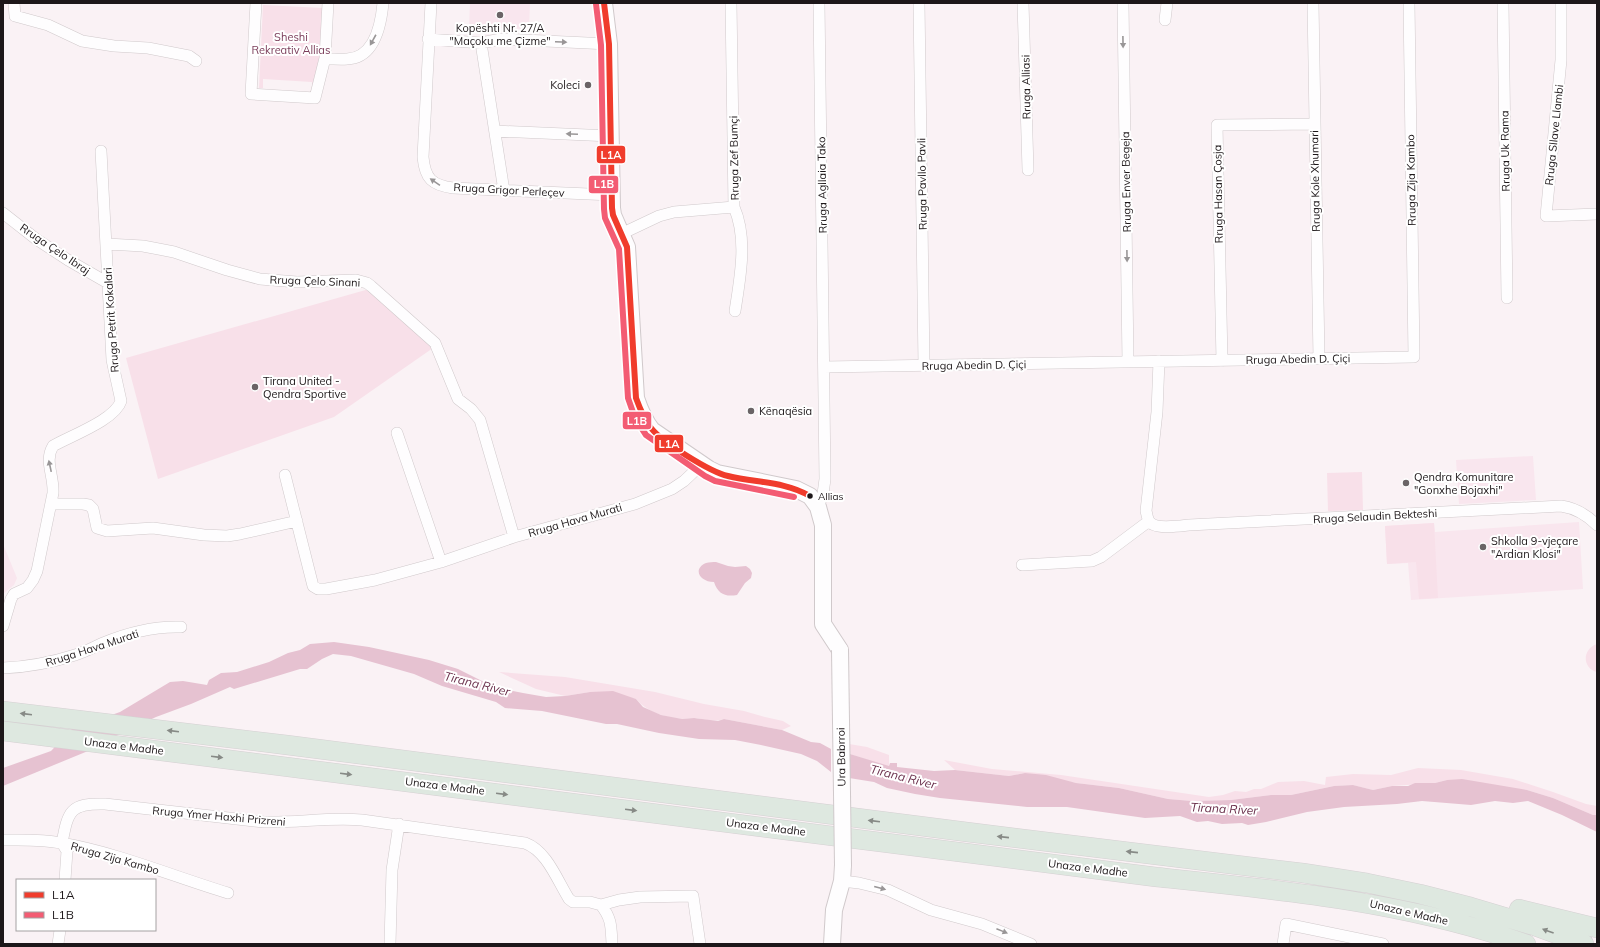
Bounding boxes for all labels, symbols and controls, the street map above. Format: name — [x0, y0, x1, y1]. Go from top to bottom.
marker: Kopështi Nr. 27/A "Maçoku me Çizme" — [495, 10, 505, 20]
place label: Kopështi Nr. 27/A "Maçoku me Çizme" — [449, 21, 551, 48]
park label: Sheshi Rekreativ Allias — [252, 30, 330, 57]
one-way arrow — [370, 34, 377, 46]
one-way arrow — [1120, 36, 1126, 49]
one-way arrow — [555, 39, 568, 45]
street label: Rruga Alliasi — [1018, 55, 1034, 119]
place label: Koleci — [550, 78, 580, 92]
marker: Koleci — [583, 80, 593, 90]
street label: Rruga Sllave Llambi — [1542, 84, 1566, 186]
street label: Rruga Uk Rama — [1497, 110, 1513, 192]
street label: Rruga Zef Bumçi — [726, 116, 742, 200]
street label: Rruga Kole Xhumari — [1307, 130, 1323, 232]
one-way arrow — [565, 131, 578, 137]
street label: Rruga Enver Begeja — [1118, 131, 1134, 233]
street label: Rruga Zija Kambo — [1403, 134, 1419, 226]
street label: Rruga Agllaia Tako — [814, 136, 830, 234]
street label: Rruga Pavllo Pavli — [914, 138, 930, 230]
line badge: L1A — [596, 145, 626, 164]
street label: Rruga Hasan Çosja — [1210, 145, 1226, 243]
text: L1A — [600, 148, 622, 162]
line badge: L1B — [588, 175, 619, 194]
text: L1B — [594, 177, 615, 191]
one-way arrow — [429, 178, 440, 186]
street label: Rruga Grigor Perleçev — [453, 180, 565, 200]
street label: Rruga Çelo Ibraj — [17, 220, 93, 278]
one-way arrow — [1124, 250, 1130, 263]
street label: Rruga Petrit Kokalari — [100, 267, 122, 373]
street label: Rruga Çelo Sinani — [270, 272, 360, 290]
street label: Rruga Abedin D. Çiçi — [1246, 351, 1350, 367]
street label: Rruga Abedin D. Çiçi — [922, 357, 1026, 373]
place label: Tirana United - Qendra Sportive — [263, 374, 346, 401]
marker: Tirana United - Qendra Sportive — [250, 382, 260, 392]
place label: Kënaqësia — [759, 404, 812, 418]
marker: Kënaqësia — [746, 406, 756, 416]
line badge: L1B — [622, 411, 652, 430]
text: L1B — [627, 414, 648, 428]
line badge: L1A — [654, 434, 684, 453]
text: L1A — [658, 437, 680, 451]
one-way arrow — [47, 460, 53, 472]
place label: Qendra Komunitare "Gonxhe Bojaxhi" — [1414, 470, 1514, 497]
marker: Qendra Komunitare "Gonxhe Bojaxhi" — [1401, 478, 1411, 488]
place label: Allias — [818, 490, 843, 503]
marker: Allias — [805, 491, 815, 501]
street label: Rruga Hava Murati — [526, 500, 624, 540]
street label: Rruga Selaudin Bekteshi — [1313, 506, 1437, 526]
place label: Shkolla 9-vjeçare "Ardian Klosi" — [1491, 534, 1578, 561]
marker: Shkolla 9-vjeçare "Ardian Klosi" — [1478, 542, 1488, 552]
street label: Rruga Hava Murati — [44, 626, 140, 670]
water label: Tirana River — [443, 668, 512, 699]
one-way arrow — [20, 710, 32, 717]
street label: Ura Babrroi — [833, 727, 849, 787]
one-way arrow — [167, 728, 179, 735]
street label: Unaza e Madhe — [83, 734, 165, 758]
one-way arrow — [211, 754, 223, 760]
water label: Tirana River — [869, 761, 938, 792]
one-way arrow — [340, 770, 352, 777]
street label: Unaza e Madhe — [404, 774, 486, 798]
one-way arrow — [496, 790, 508, 797]
water label: Tirana River — [1190, 799, 1259, 818]
street label: Rruga Ymer Haxhi Prizreni — [152, 803, 286, 829]
one-way arrow — [625, 807, 637, 813]
street label: Unaza e Madhe — [725, 815, 807, 839]
one-way arrow — [868, 817, 880, 824]
one-way arrow — [997, 833, 1009, 840]
street label: Rruga Zija Kambo — [69, 839, 161, 877]
one-way arrow — [1126, 849, 1138, 855]
street label: Unaza e Madhe — [1047, 856, 1129, 880]
legend — [16, 879, 156, 931]
one-way arrow — [874, 885, 886, 891]
text: L1A — [52, 887, 75, 902]
street label: Unaza e Madhe — [1368, 896, 1450, 928]
text: L1B — [52, 907, 74, 922]
one-way arrow — [1541, 927, 1553, 933]
one-way arrow — [996, 929, 1008, 935]

